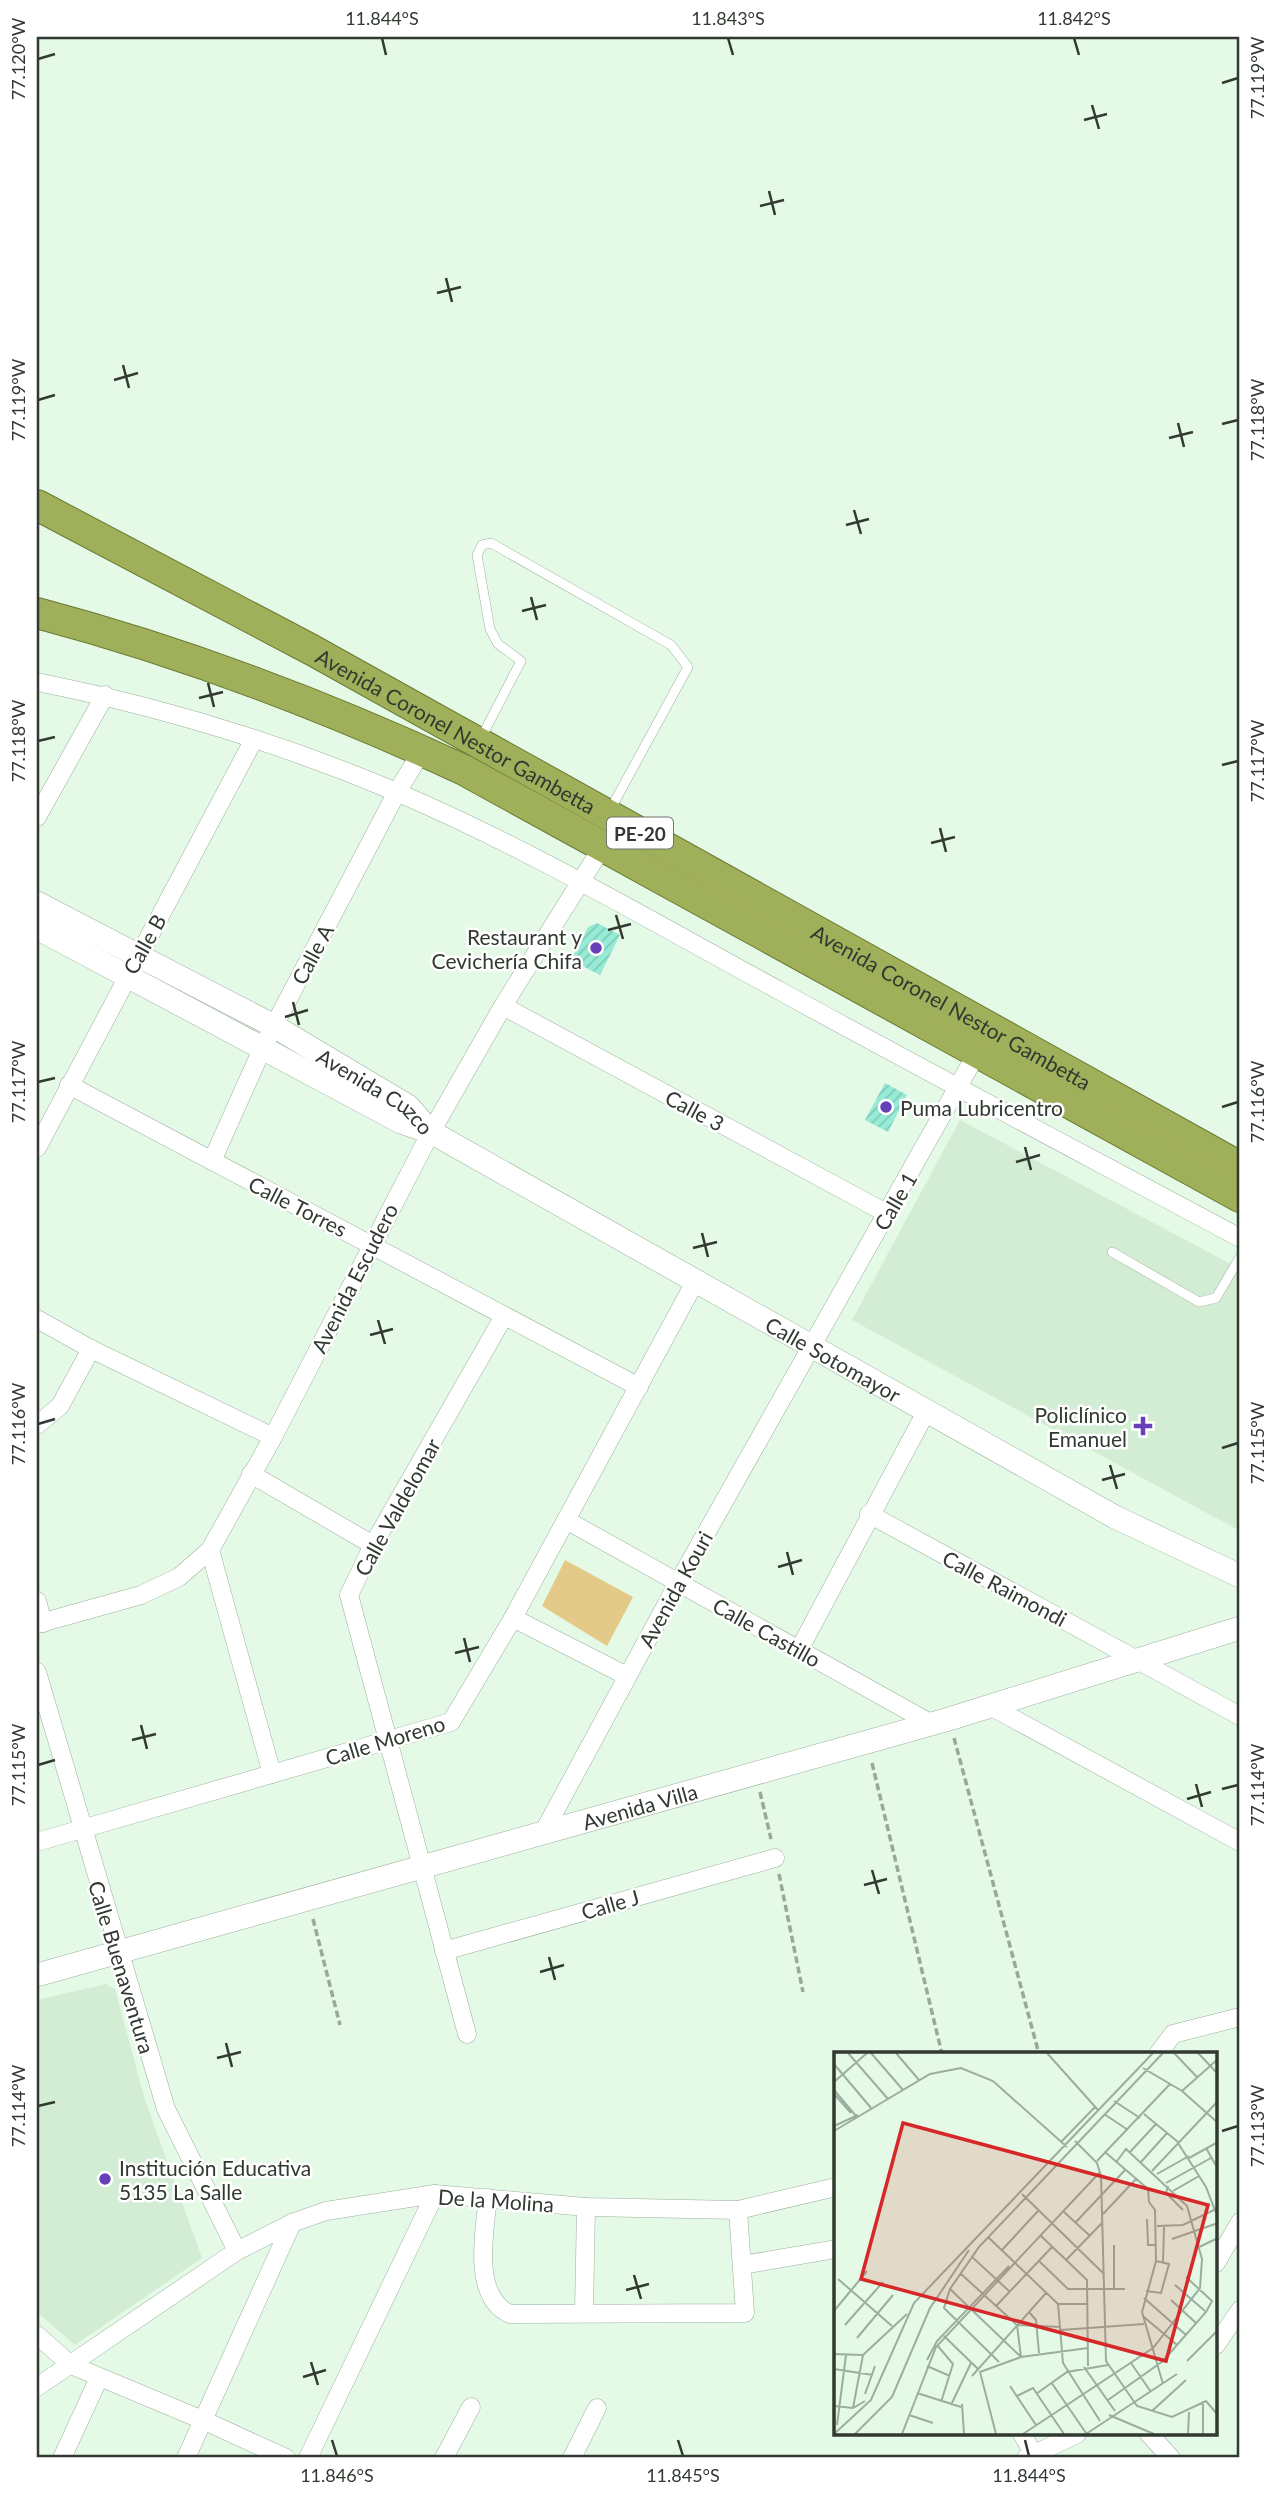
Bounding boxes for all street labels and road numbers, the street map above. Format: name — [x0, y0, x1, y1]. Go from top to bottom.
street label: Avenida Coronel Nestor Gambetta — [312, 643, 600, 818]
road number: PE-20 — [607, 818, 673, 848]
street label: Calle B — [117, 910, 171, 978]
street label: Calle A — [286, 919, 339, 988]
street label: Avenida Coronel Nestor Gambetta — [807, 919, 1096, 1094]
street label: Avenida Cuzco — [313, 1042, 439, 1139]
street label: Calle 3 — [661, 1084, 729, 1136]
street label: Calle 1 — [868, 1167, 922, 1235]
street label: Calle Torres — [245, 1171, 351, 1241]
street label: Avenida Escudero — [306, 1199, 402, 1357]
street label: Calle Sotomayor — [762, 1311, 906, 1407]
street label: Calle Valdelomar — [349, 1434, 445, 1580]
street label: Avenida Kouri — [633, 1527, 717, 1651]
street label: Calle Raimondi — [939, 1545, 1071, 1631]
street label: Calle Castillo — [709, 1592, 825, 1672]
street label: Calle Moreno — [322, 1710, 448, 1770]
street label: Avenida Villa — [579, 1778, 700, 1834]
street label: Calle Buenaventura — [84, 1878, 160, 2056]
street label: Calle J — [578, 1884, 642, 1924]
street label: De la Molina — [437, 2183, 555, 2217]

